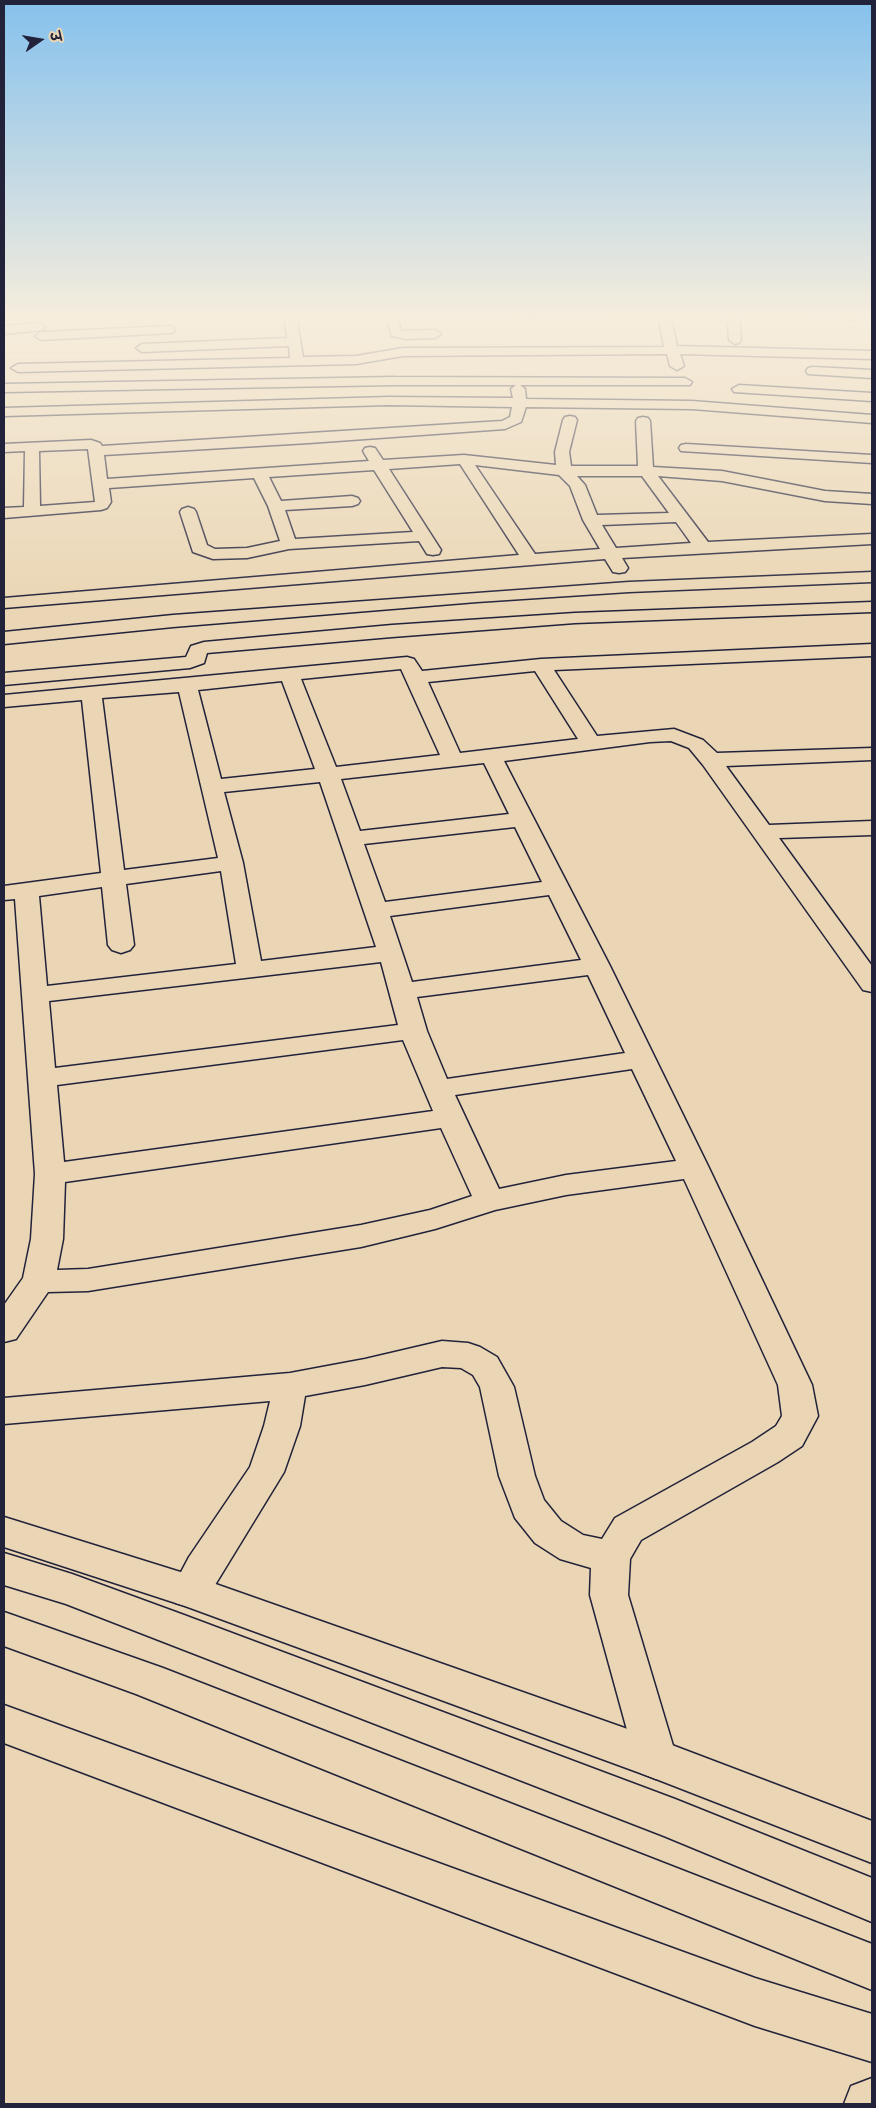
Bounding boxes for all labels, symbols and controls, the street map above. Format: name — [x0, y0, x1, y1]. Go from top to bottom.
north arrow — [15, 15, 65, 65]
text: उ — [46, 30, 64, 43]

